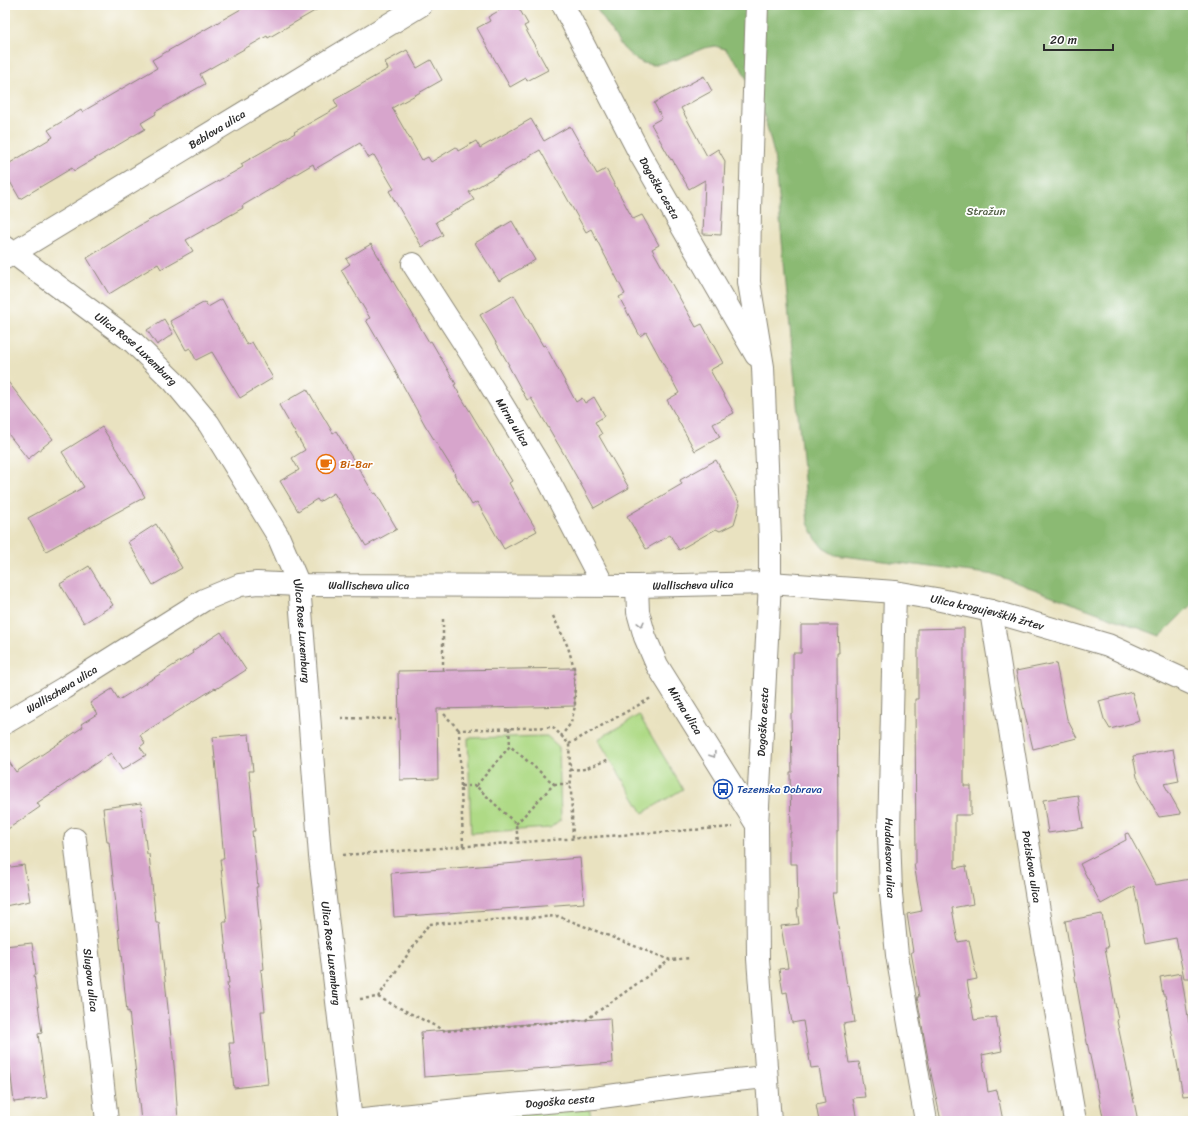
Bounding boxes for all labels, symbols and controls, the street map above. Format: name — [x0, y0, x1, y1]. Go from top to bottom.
scale bar — [1044, 26, 1113, 52]
text: 20 m — [1050, 29, 1077, 51]
street label: Beblova ulica — [185, 104, 250, 154]
street label: Dogoška cesta — [634, 153, 685, 223]
park label: Stražun — [967, 202, 1005, 221]
street label: Ulica Rose Luxemburg — [91, 307, 182, 390]
street label: Mirna ulica — [491, 394, 535, 450]
cafe icon: Bi-Bar — [315, 453, 337, 475]
place label: Bi-Bar — [340, 455, 374, 474]
street label: Wallischeva ulica — [652, 574, 734, 595]
street label: Ulica Rose Luxemburg — [288, 575, 316, 684]
street label: Wallischeva ulica — [328, 576, 410, 595]
street label: Ulica kragujevških žrtev — [929, 589, 1047, 636]
one-way arrow — [637, 621, 645, 628]
street label: Wallischeva ulica — [22, 660, 102, 718]
street label: Mirna ulica — [663, 682, 708, 739]
street label: Dogoška cesta — [752, 687, 774, 757]
one-way arrow — [708, 751, 716, 758]
bus stop icon: Tezenska Dobrava — [712, 778, 734, 800]
place label: Tezenska Dobrava — [737, 780, 823, 799]
street label: Hudalesova ulica — [879, 818, 901, 899]
street label: Potiskova ulica — [1017, 829, 1047, 905]
street label: Ulica Rose Luxemburg — [316, 900, 347, 1007]
street label: Slugova ulica — [78, 947, 104, 1013]
street label: Dogoška cesta — [525, 1088, 596, 1113]

